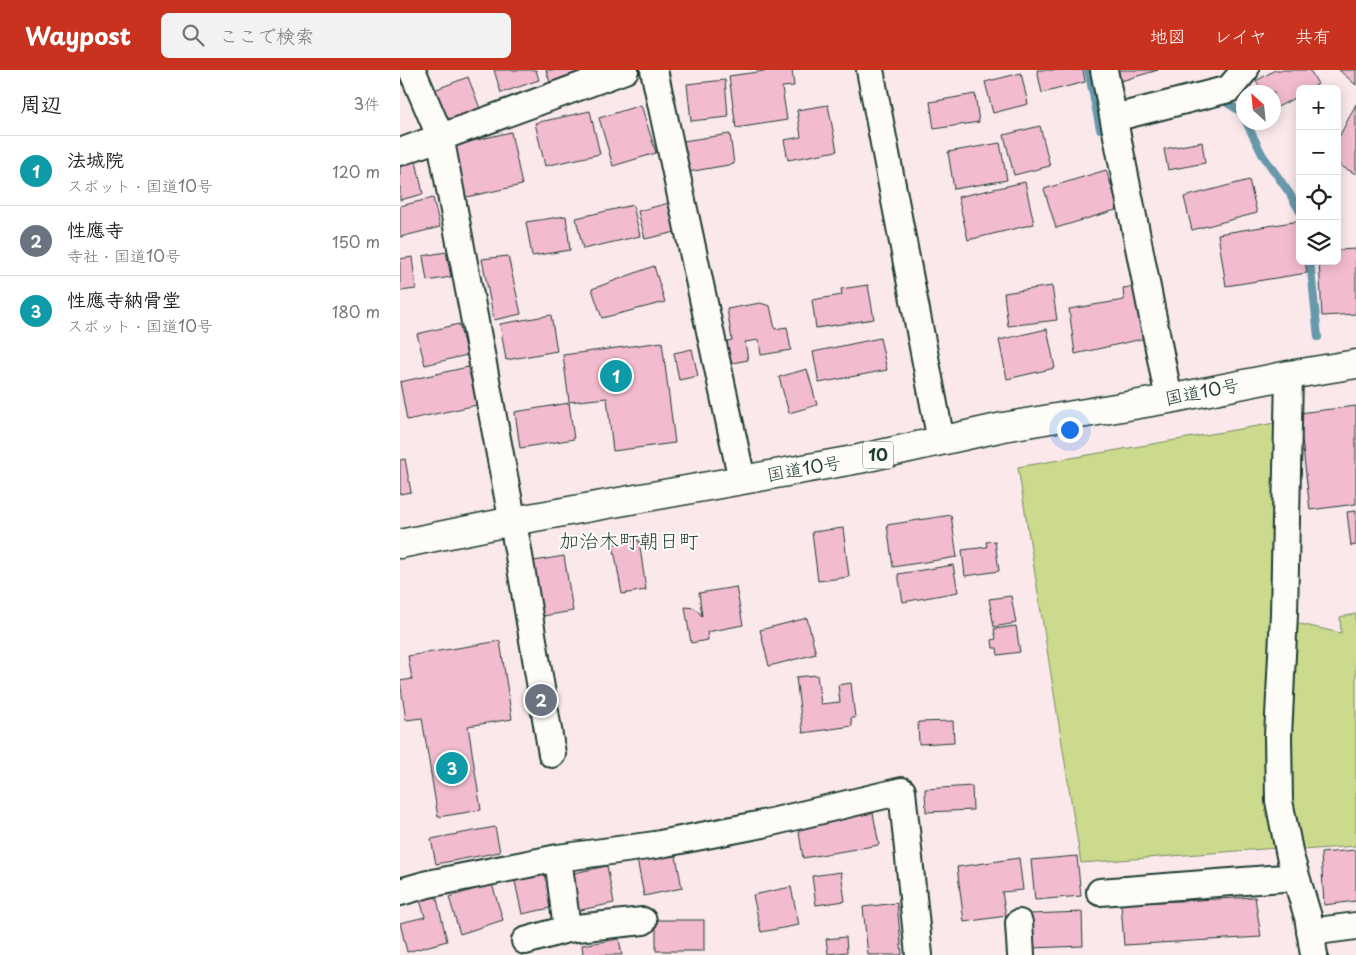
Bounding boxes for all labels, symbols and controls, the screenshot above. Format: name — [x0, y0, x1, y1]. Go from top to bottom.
search box — [161, 13, 511, 58]
text: Waypost — [25, 17, 131, 53]
icon: search — [179, 21, 207, 49]
text: ここで検索 — [219, 21, 314, 49]
text: 地図 — [1150, 22, 1186, 49]
text: レイヤ — [1214, 22, 1267, 49]
text: 共有 — [1295, 22, 1331, 49]
north arrow — [1236, 85, 1281, 130]
map controls — [1296, 85, 1341, 265]
button: + — [1296, 85, 1341, 130]
text: 周辺 — [20, 87, 62, 119]
text: 3件 — [353, 91, 380, 115]
button: − — [1296, 130, 1341, 175]
text: 法城院 — [67, 145, 124, 173]
text: 1 — [32, 159, 40, 183]
text: 120 m — [333, 159, 380, 183]
text: スポット · 国道10号 — [67, 173, 213, 197]
button: locate — [1296, 175, 1341, 220]
text: 性應寺 — [67, 215, 124, 243]
button: layers — [1296, 220, 1341, 265]
text: 2 — [30, 229, 42, 253]
text: 150 m — [332, 229, 380, 253]
text: 寺社 · 国道10号 — [67, 243, 181, 267]
text: 性應寺納骨堂 — [67, 285, 181, 313]
text: 3 — [31, 299, 41, 323]
text: 180 m — [332, 299, 380, 323]
text: スポット · 国道10号 — [67, 313, 213, 337]
pin: 1 — [600, 357, 632, 395]
street label: 国道10号 — [1162, 370, 1241, 411]
your location — [1057, 417, 1083, 443]
road number: 10 — [863, 442, 893, 468]
street label: 国道10号 — [764, 448, 843, 487]
district label: 加治木町朝日町 — [559, 525, 699, 555]
pin: 2 — [525, 681, 557, 719]
pin: 3 — [436, 749, 468, 787]

